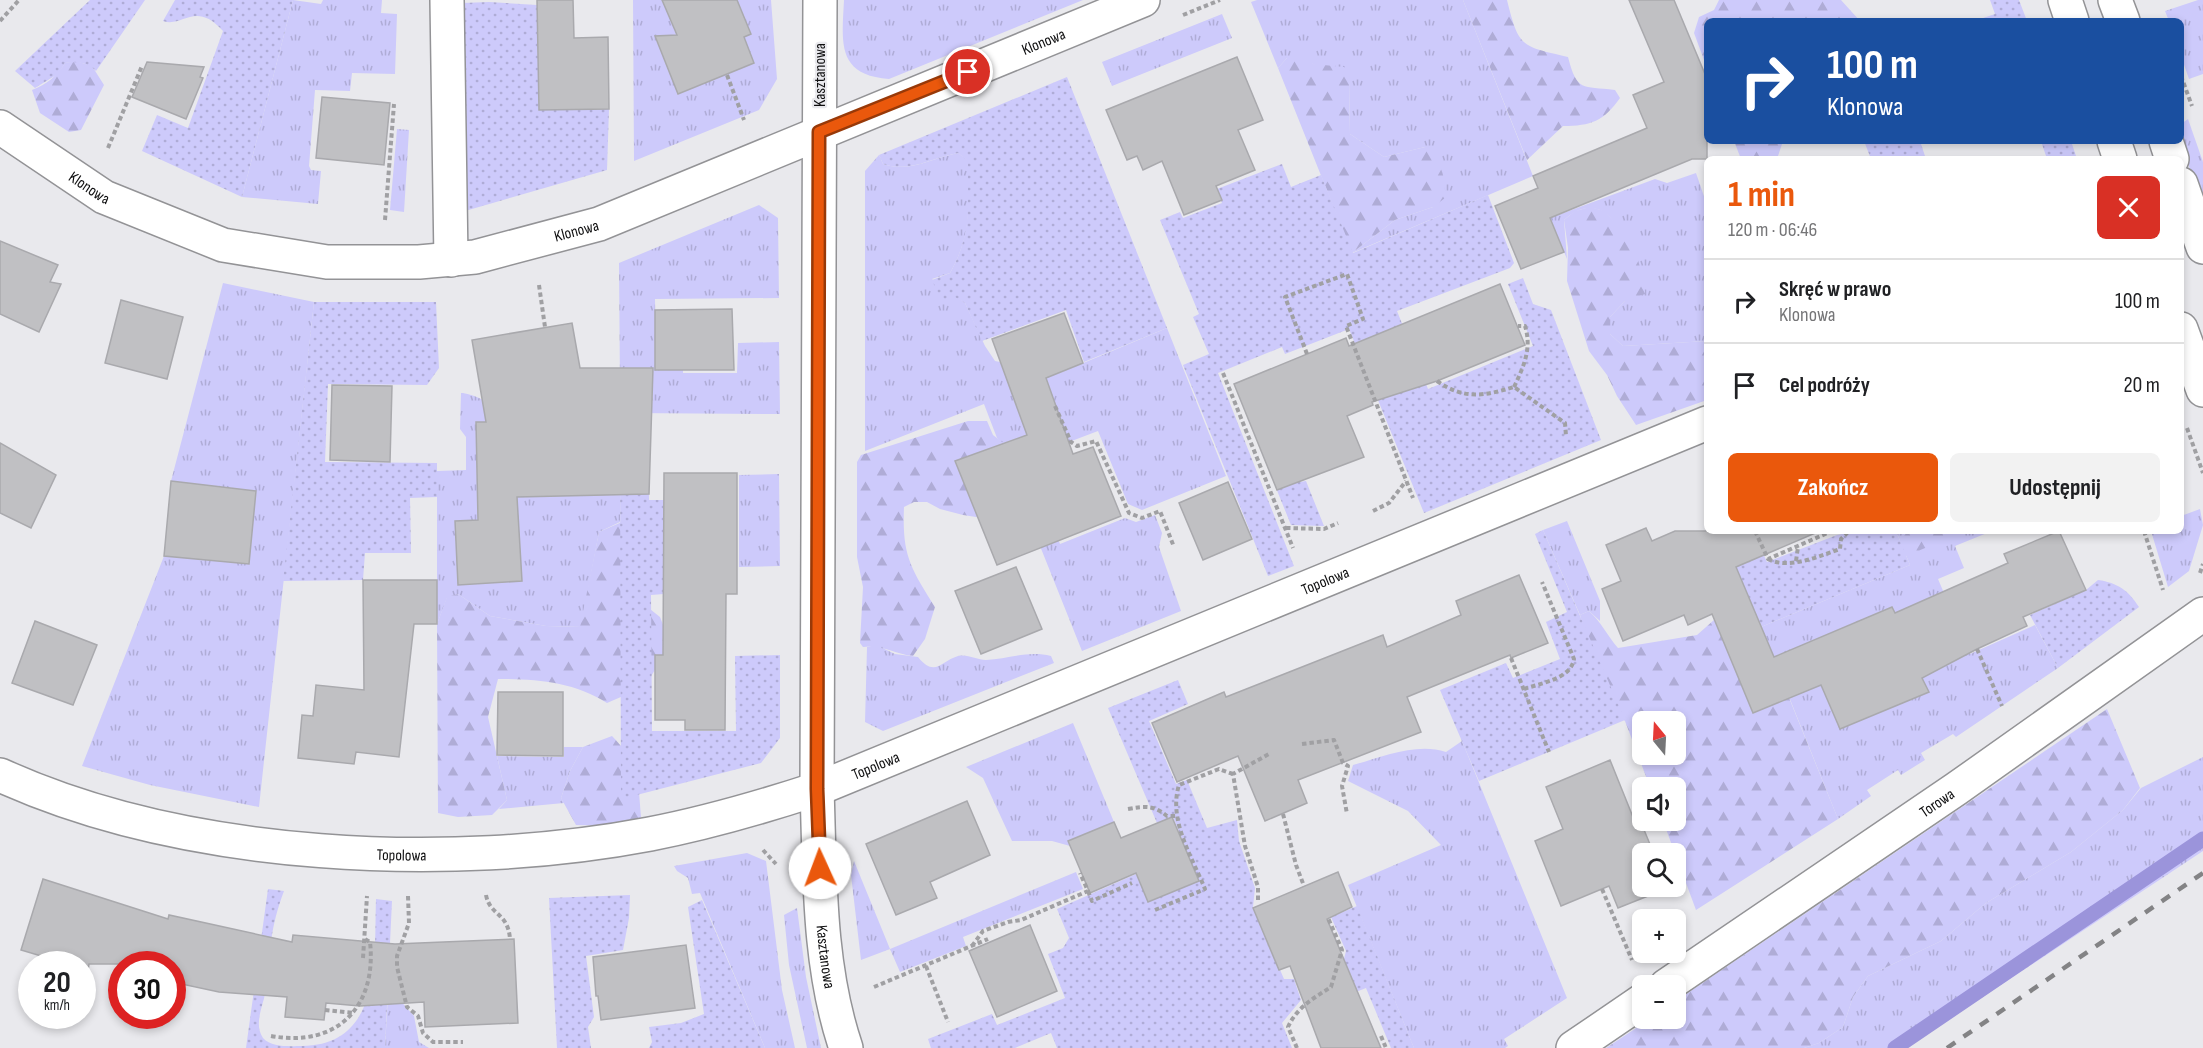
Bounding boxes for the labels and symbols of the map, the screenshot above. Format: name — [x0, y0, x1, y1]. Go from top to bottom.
street label: Klonowa — [1019, 25, 1068, 60]
street label: Kasztanowa — [811, 43, 830, 107]
pin — [942, 46, 993, 97]
street label: Klonowa — [65, 168, 112, 209]
street label: Klonowa — [552, 217, 601, 247]
street label: Topolowa — [1299, 563, 1352, 600]
north arrow — [1632, 711, 1686, 765]
street label: Topolowa — [849, 748, 903, 785]
street label: Torowa — [1916, 785, 1958, 822]
position arrow — [788, 836, 852, 900]
street label: Topolowa — [376, 846, 426, 866]
street label: Kasztanowa — [812, 924, 839, 990]
speed limit sign: 30 — [108, 951, 186, 1029]

